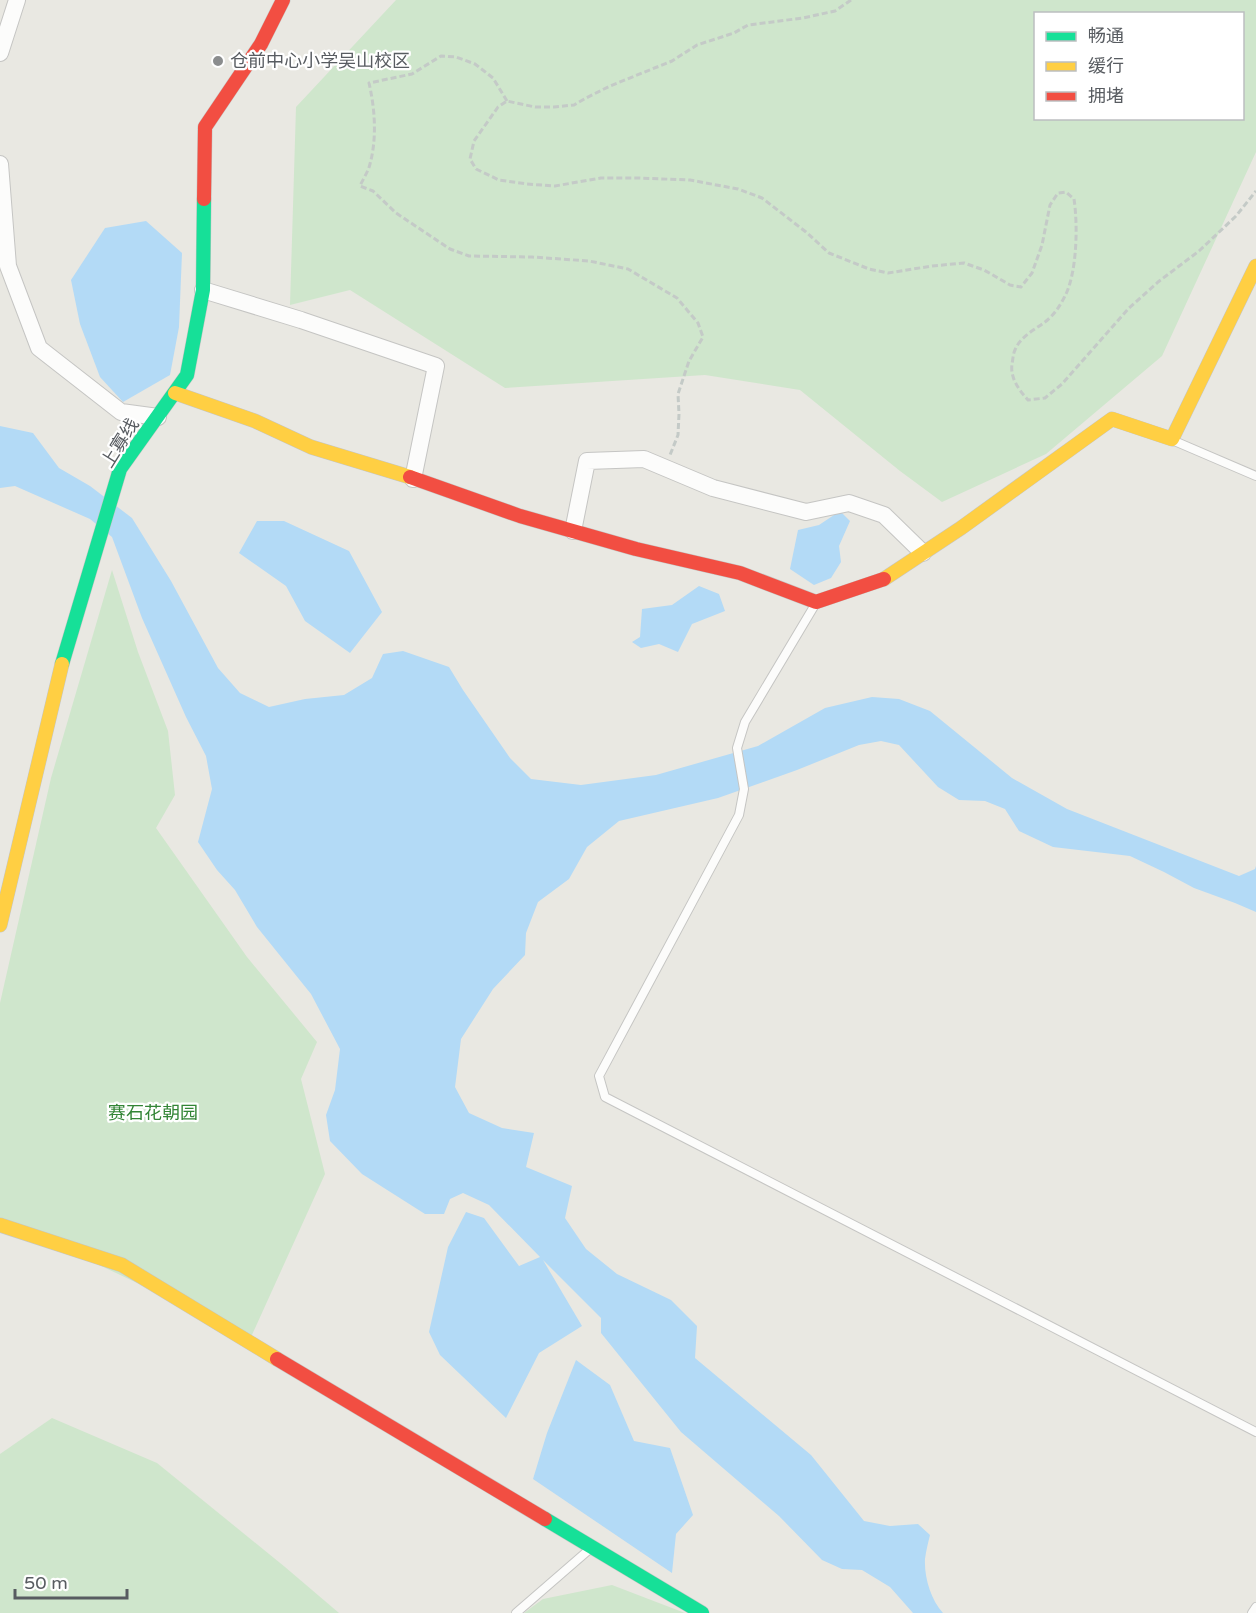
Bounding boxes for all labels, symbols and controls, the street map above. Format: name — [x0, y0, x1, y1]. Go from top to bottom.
legend — [1034, 12, 1244, 120]
text: 畅通 — [1088, 25, 1124, 47]
place label: 仓前中心小学吴山校区 — [230, 50, 410, 72]
marker: 仓前中心小学吴山校区 — [211, 54, 225, 68]
text: 缓行 — [1088, 55, 1124, 77]
text: 拥堵 — [1088, 85, 1124, 107]
street label: 上寡线 — [96, 414, 144, 472]
park label: 赛石花朝园 — [108, 1102, 198, 1124]
scale bar — [15, 1562, 128, 1600]
text: 50 m — [24, 1572, 68, 1594]

